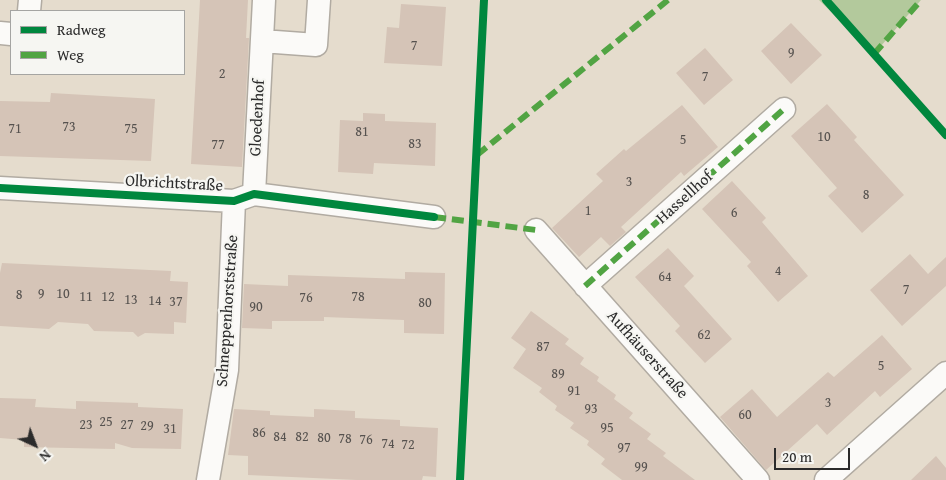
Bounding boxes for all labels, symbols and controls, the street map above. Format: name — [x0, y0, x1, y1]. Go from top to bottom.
legend — [10, 10, 185, 75]
text: Radweg — [57, 19, 106, 40]
house number: 7 — [411, 38, 417, 54]
text: Weg — [57, 44, 84, 65]
house number: 9 — [788, 45, 794, 61]
house number: 2 — [219, 66, 225, 82]
house number: 7 — [702, 69, 708, 85]
street label: Gloedenhof — [246, 79, 270, 157]
house number: 73 — [62, 119, 76, 135]
house number: 71 — [8, 121, 22, 137]
house number: 75 — [124, 121, 138, 137]
house number: 81 — [355, 124, 369, 140]
house number: 10 — [817, 129, 831, 145]
house number: 5 — [680, 132, 686, 148]
house number: 83 — [408, 136, 422, 152]
house number: 77 — [211, 137, 225, 153]
street label: Hassellhof — [653, 168, 717, 228]
street label: Olbrichtstraße — [125, 172, 223, 196]
house number: 3 — [626, 174, 632, 190]
house number: 8 — [863, 187, 869, 203]
house number: 1 — [585, 203, 591, 219]
house number: 6 — [731, 205, 737, 221]
street label: Schneppenhorststraße — [213, 234, 243, 388]
house number: 4 — [775, 263, 781, 279]
house number: 64 — [658, 269, 672, 285]
house number: 7 — [903, 282, 909, 298]
house number: 9 — [38, 286, 44, 302]
house number: 10 — [56, 286, 70, 302]
house number: 8 — [16, 287, 22, 303]
house number: 11 — [79, 289, 93, 305]
house number: 12 — [101, 289, 115, 305]
house number: 78 — [351, 289, 365, 305]
house number: 76 — [299, 290, 313, 306]
house number: 13 — [124, 292, 138, 308]
house number: 14 — [148, 293, 162, 309]
house number: 37 — [169, 294, 183, 310]
house number: 80 — [418, 295, 432, 311]
house number: 90 — [249, 299, 263, 315]
street label: Aufhäuserstraße — [602, 307, 692, 403]
house number: 62 — [697, 327, 711, 343]
house number: 87 — [536, 339, 550, 355]
house number: 5 — [878, 358, 884, 374]
house number: 89 — [551, 366, 565, 382]
house number: 91 — [567, 383, 581, 399]
house number: 3 — [825, 395, 831, 411]
house number: 93 — [584, 401, 598, 417]
house number: 60 — [738, 407, 752, 423]
house number: 25 — [99, 414, 113, 430]
house number: 23 — [79, 417, 93, 433]
house number: 27 — [120, 417, 134, 433]
house number: 29 — [140, 418, 154, 434]
north arrow — [10, 420, 60, 470]
house number: 95 — [600, 420, 614, 436]
house number: 31 — [163, 421, 177, 437]
house number: 86 — [252, 425, 266, 441]
house number: 84 — [273, 429, 287, 445]
house number: 82 — [295, 429, 309, 445]
house number: 80 — [317, 430, 331, 446]
house number: 78 — [338, 431, 352, 447]
house number: 76 — [359, 432, 373, 448]
house number: 74 — [381, 436, 395, 452]
house number: 72 — [401, 437, 415, 453]
scale bar — [776, 438, 852, 470]
house number: 97 — [617, 440, 631, 456]
text: N — [35, 445, 55, 466]
text: 20 m — [782, 446, 812, 467]
house number: 99 — [634, 459, 648, 475]

